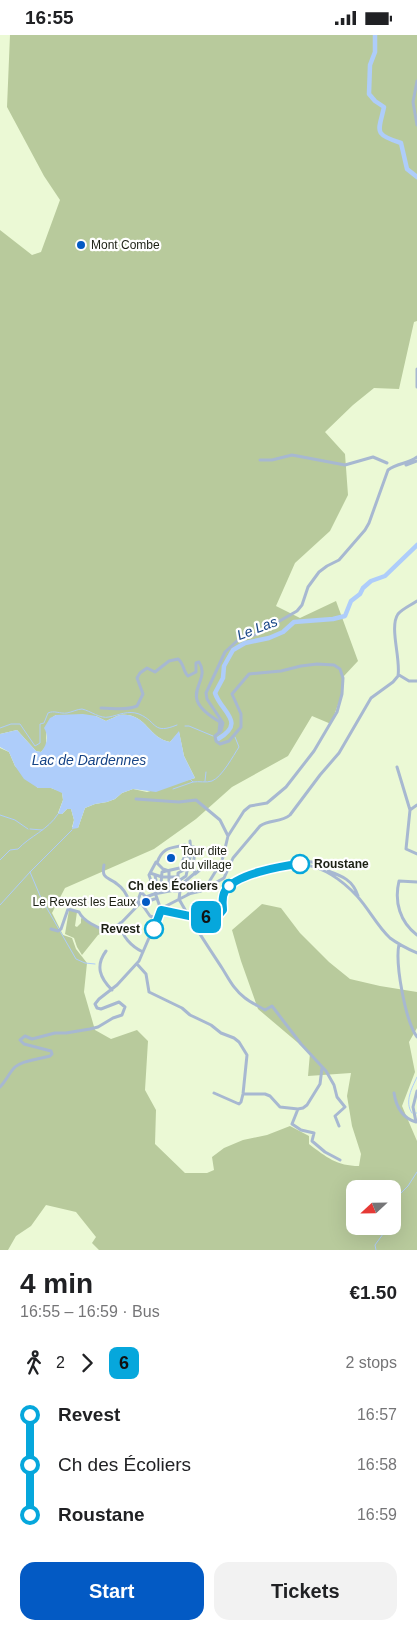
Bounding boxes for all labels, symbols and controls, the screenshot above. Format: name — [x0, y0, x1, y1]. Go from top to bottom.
text: 16:55 — [25, 7, 74, 28]
place label: Mont Combe — [91, 238, 160, 252]
marker: Mont Combe — [75, 239, 87, 251]
water label: Le Las — [235, 613, 279, 643]
water label: Lac de Dardennes — [32, 752, 146, 768]
place label: Tour dite du village — [181, 844, 232, 872]
marker: Tour dite du village — [165, 852, 177, 864]
marker: Roustane — [290, 854, 310, 874]
place label: Roustane — [314, 857, 369, 871]
place label: Ch des Écoliers — [128, 878, 218, 893]
marker: Ch des Écoliers — [222, 879, 236, 893]
place label: Le Revest les Eaux — [33, 895, 136, 909]
marker: Le Revest les Eaux — [140, 896, 152, 908]
line badge: 6 — [190, 901, 222, 933]
text: 6 — [201, 907, 211, 927]
marker: Revest — [144, 919, 164, 939]
place label: Revest — [101, 922, 140, 936]
north arrow — [346, 1180, 401, 1235]
map controls — [346, 1180, 401, 1235]
text: 4 min — [20, 1268, 93, 1299]
text: €1.50 — [349, 1282, 397, 1303]
text: 16:55 – 16:59 · Bus — [20, 1303, 160, 1320]
icon: walk — [20, 1349, 48, 1377]
icon: forward — [73, 1349, 101, 1377]
text: 6 — [119, 1353, 129, 1373]
text: 2 — [56, 1354, 65, 1371]
text: 2 stops — [345, 1354, 397, 1371]
text: Revest — [58, 1404, 120, 1425]
text: 16:57 — [357, 1406, 397, 1423]
text: Ch des Écoliers — [58, 1454, 191, 1475]
text: 16:58 — [357, 1456, 397, 1473]
text: Roustane — [58, 1504, 145, 1525]
text: 16:59 — [357, 1506, 397, 1523]
button: Start — [20, 1562, 204, 1620]
button: Tickets — [214, 1562, 397, 1620]

